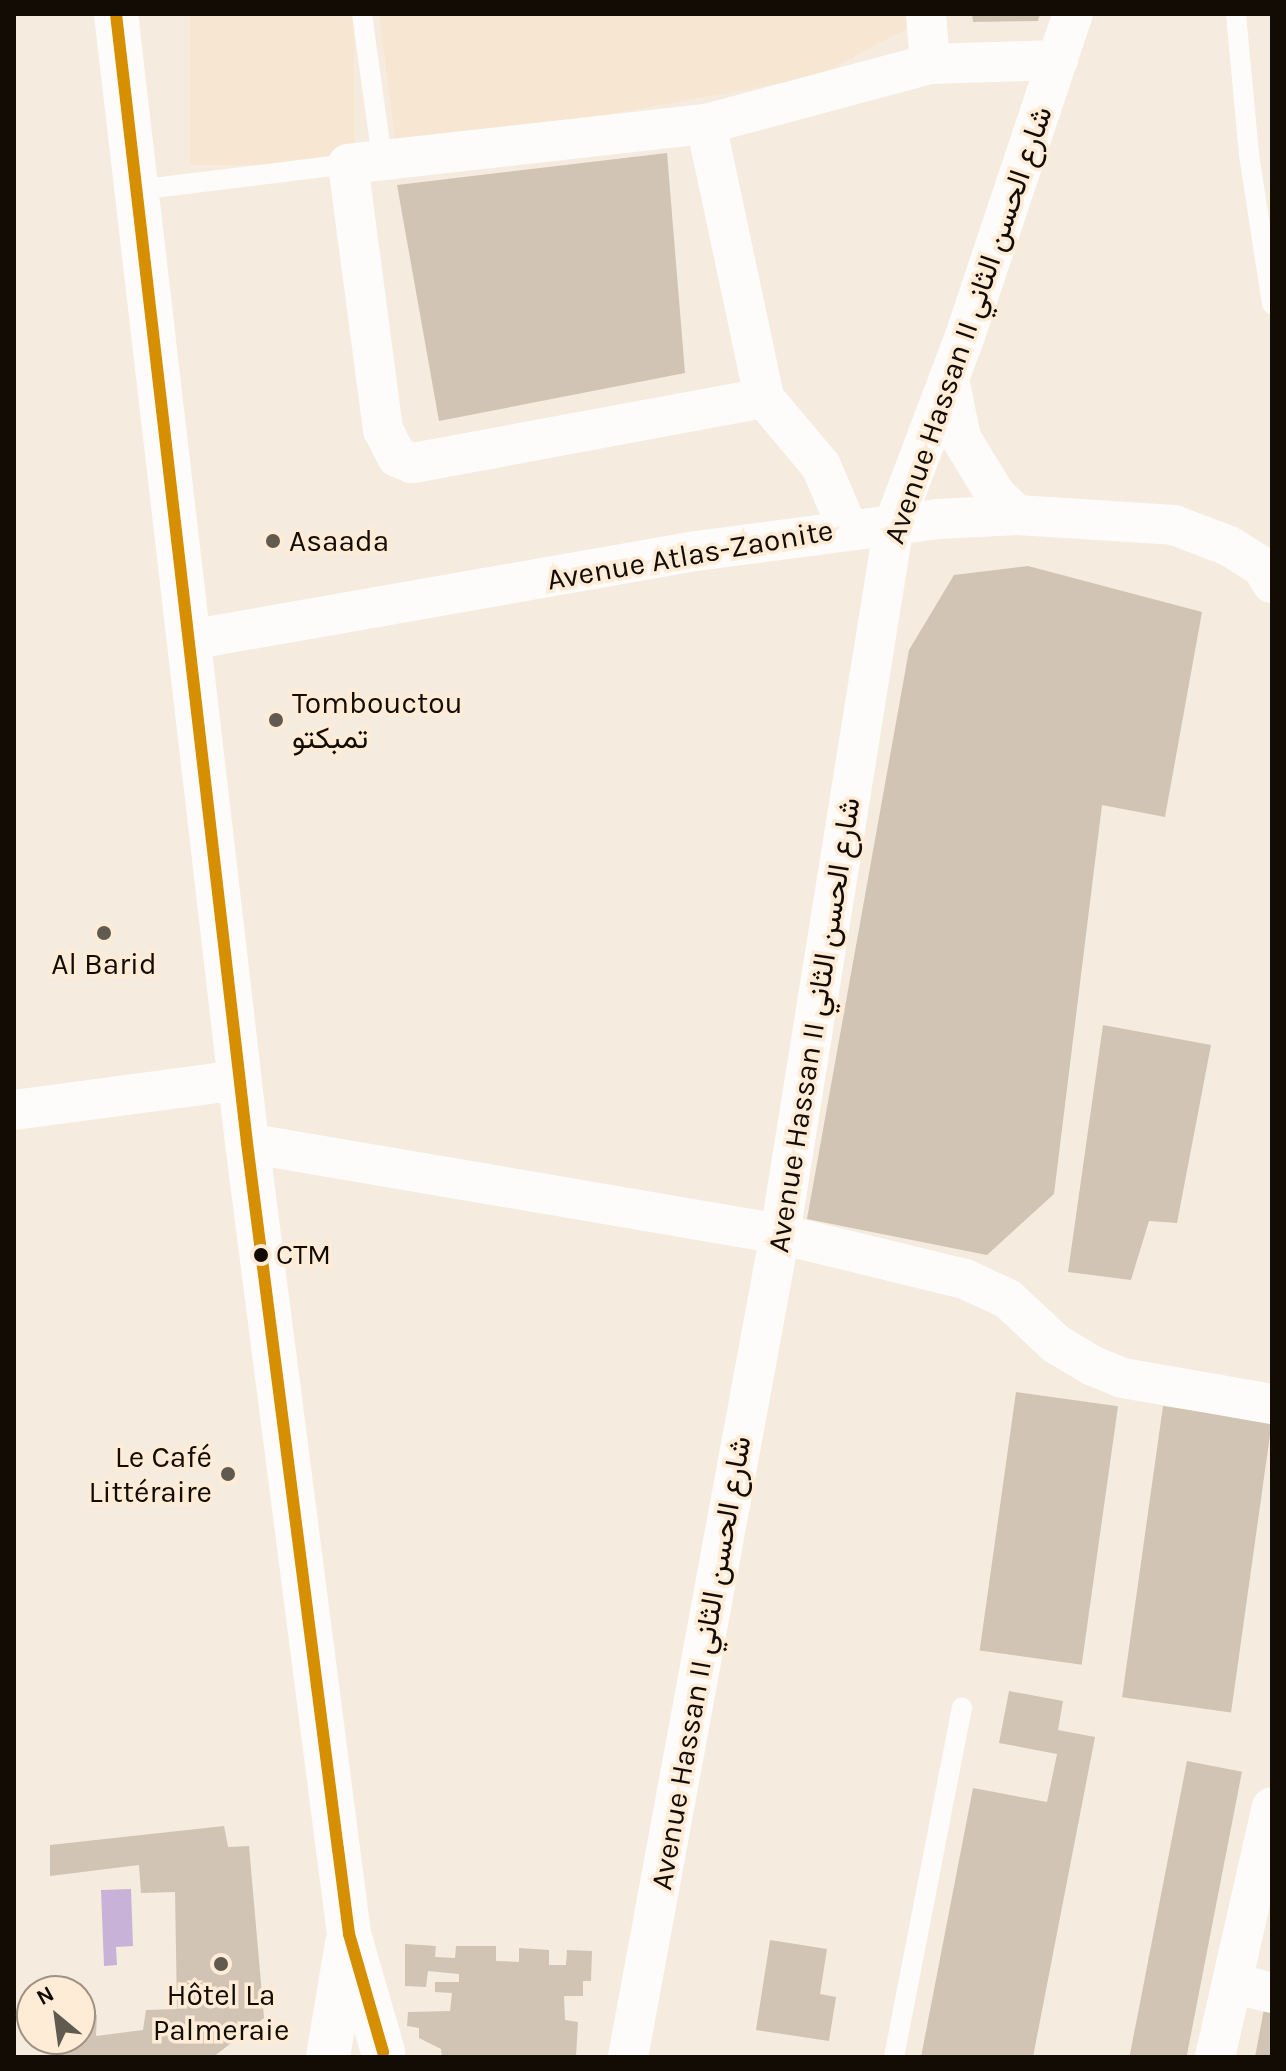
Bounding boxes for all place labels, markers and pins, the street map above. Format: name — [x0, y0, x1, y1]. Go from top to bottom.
place label: Asaada — [289, 523, 389, 559]
marker: Asaada — [264, 532, 282, 550]
place label: Tombouctou تمبكتو — [292, 685, 463, 756]
marker: Tombouctou تمبكتو — [267, 711, 285, 729]
marker: Al Barid — [95, 924, 113, 942]
place label: Al Barid — [51, 946, 157, 982]
place label: CTM — [276, 1238, 331, 1272]
marker: CTM — [253, 1247, 269, 1263]
place label: Le Café Littéraire — [89, 1439, 212, 1510]
marker: Le Café Littéraire — [219, 1465, 237, 1483]
marker: Hôtel La Palmeraie — [212, 1955, 230, 1973]
place label: Hôtel La Palmeraie — [153, 1977, 289, 2048]

